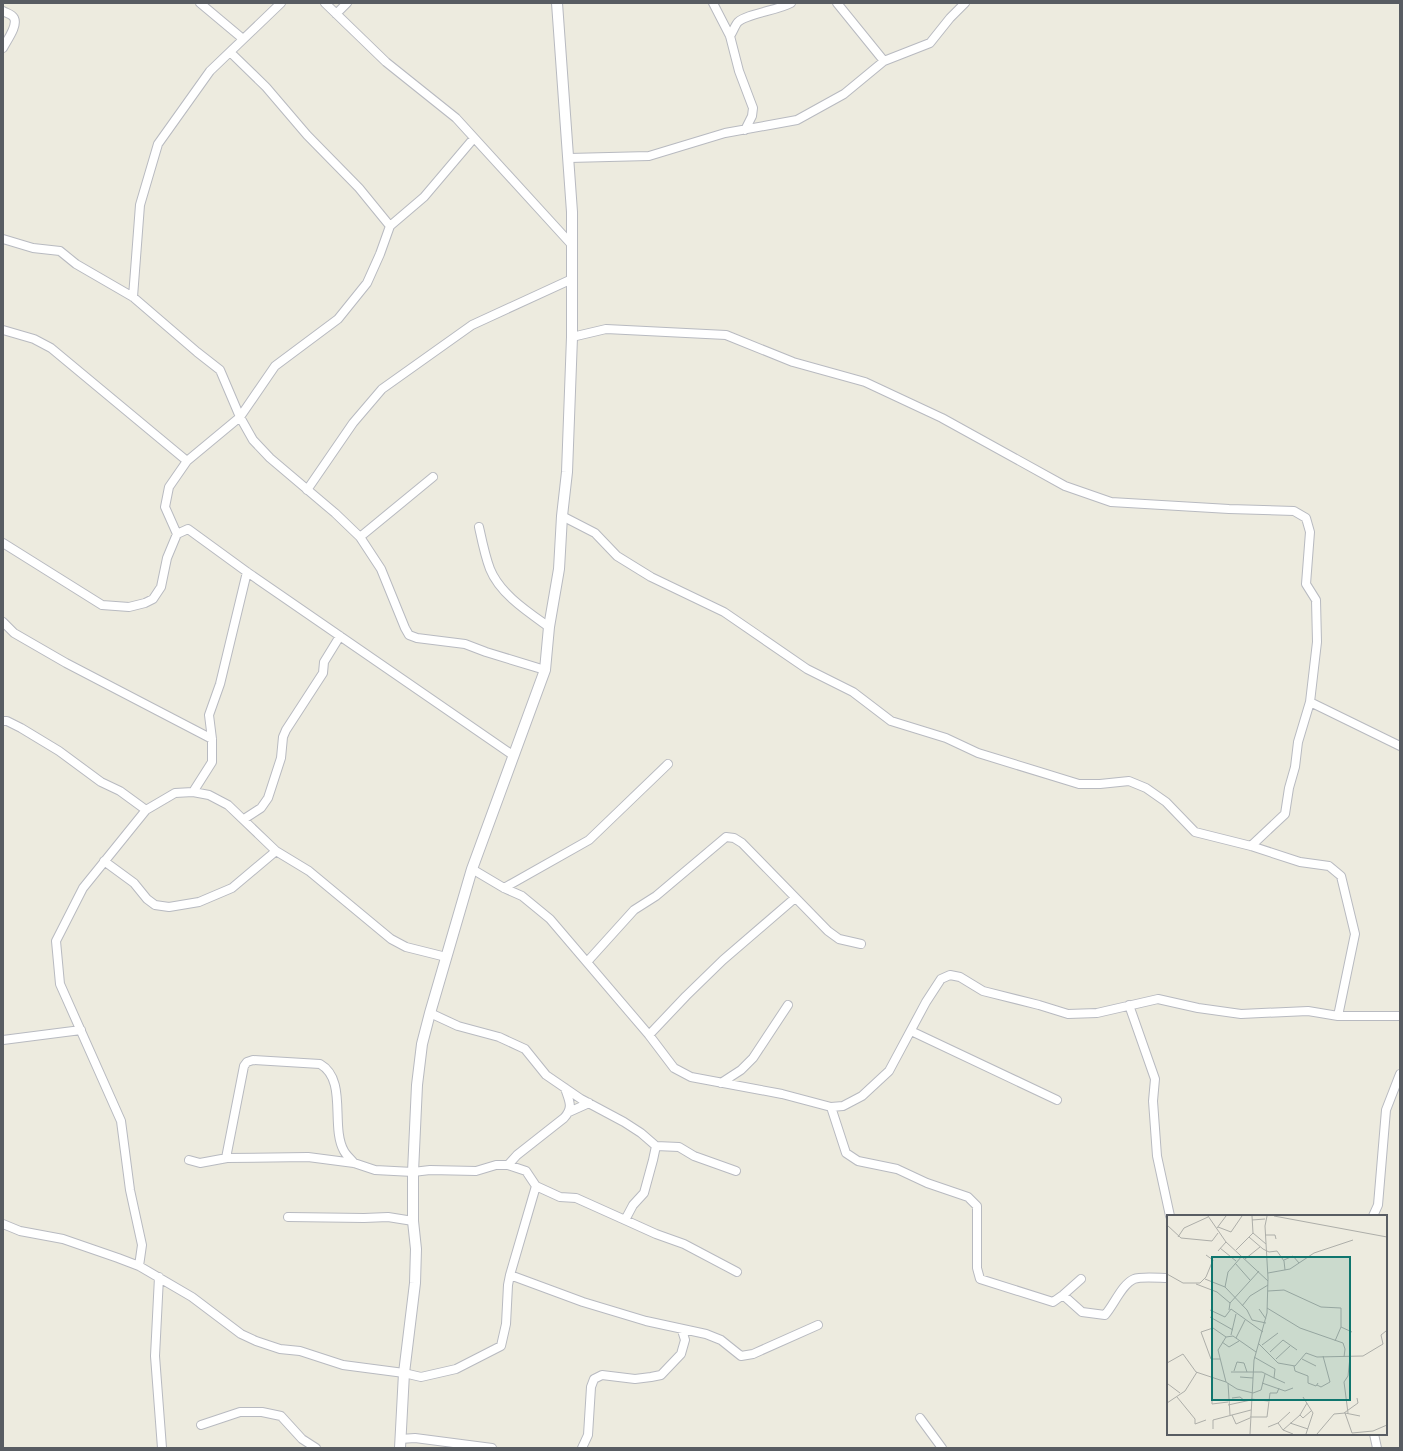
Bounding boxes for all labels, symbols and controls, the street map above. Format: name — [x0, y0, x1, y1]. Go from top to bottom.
inset map — [1167, 1215, 1387, 1435]

